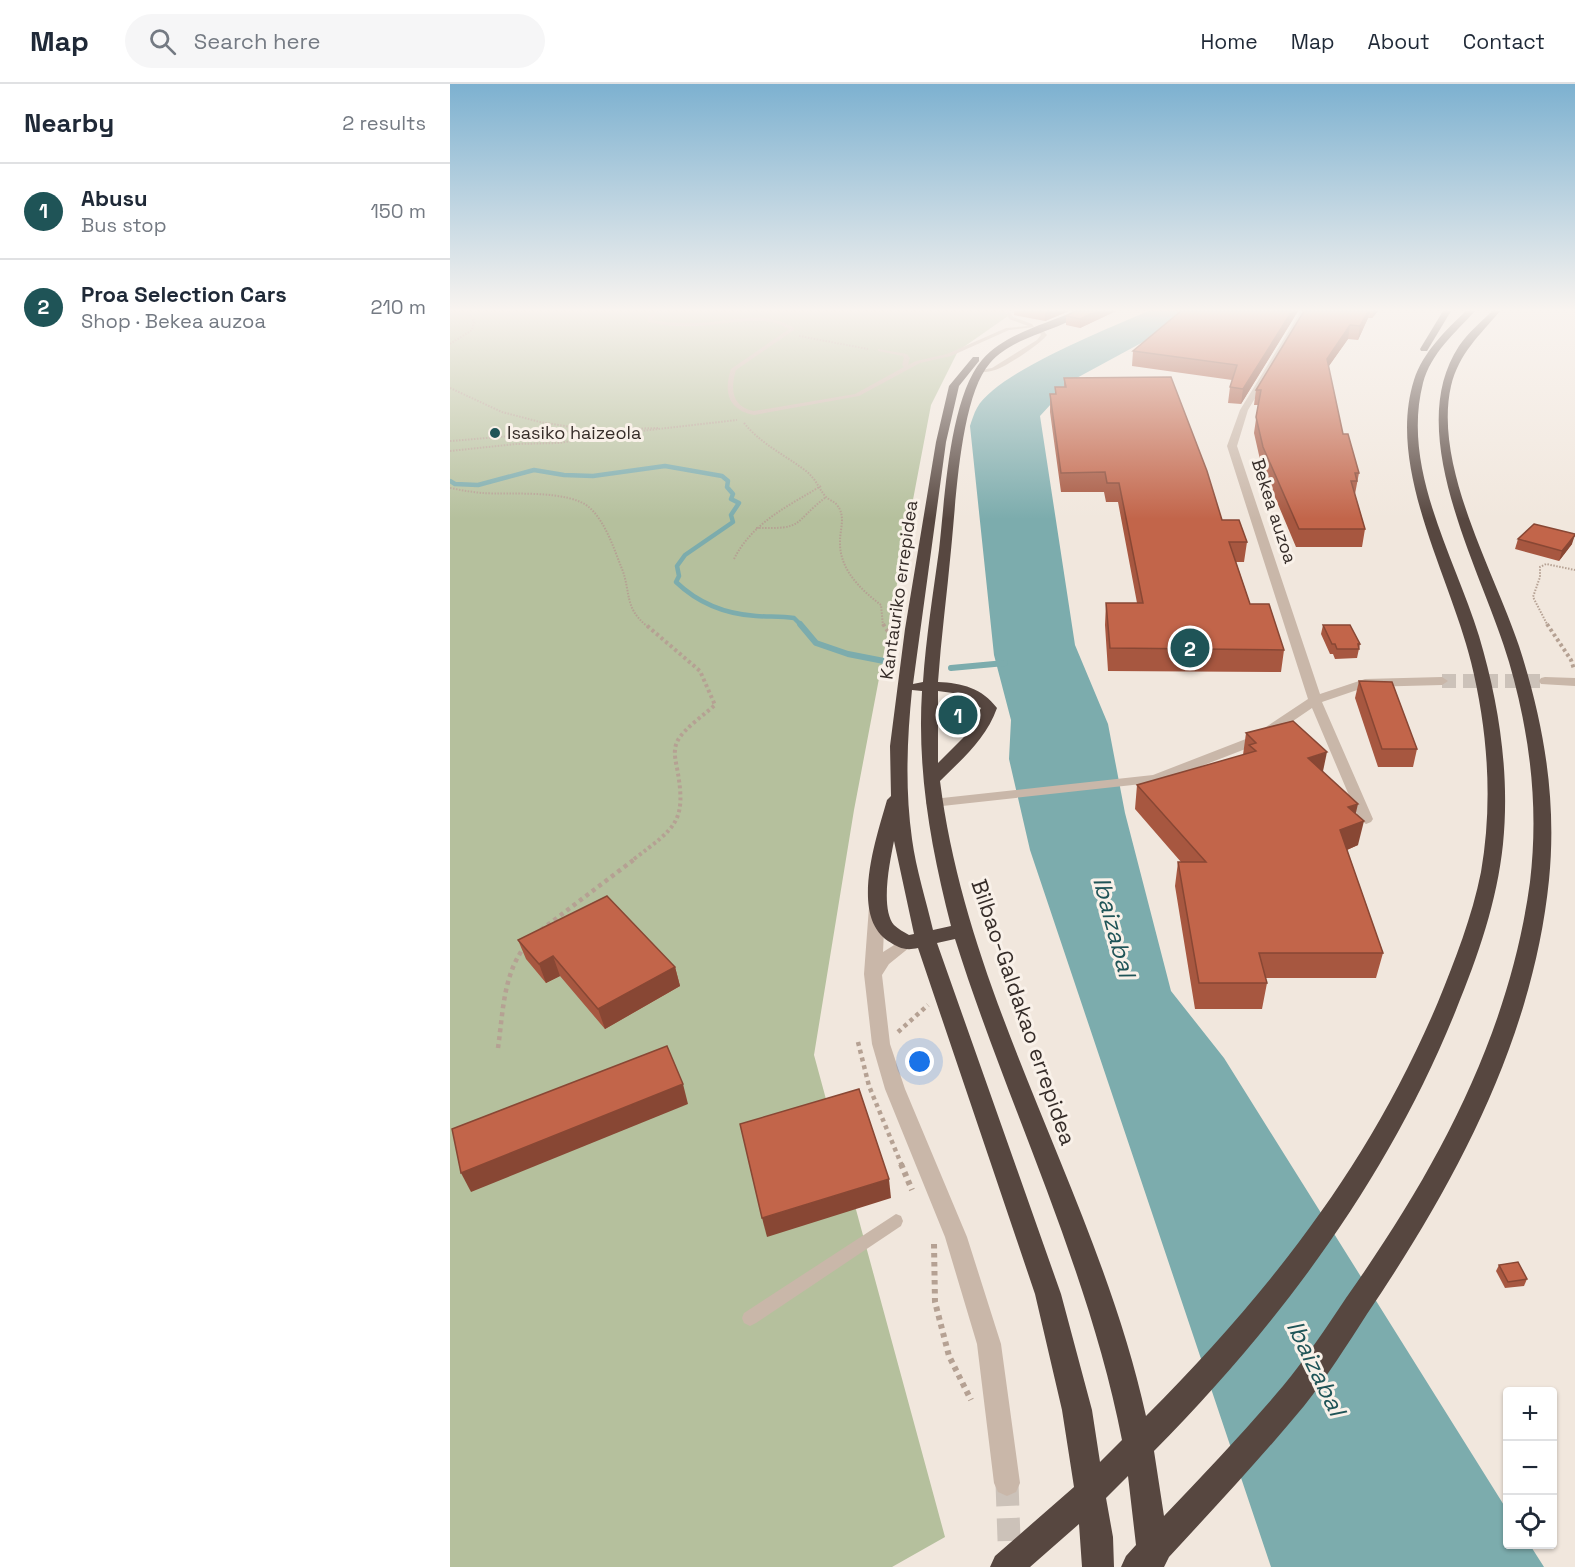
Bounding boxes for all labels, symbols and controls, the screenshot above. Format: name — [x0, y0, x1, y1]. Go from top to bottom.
search box — [125, 14, 545, 68]
text: Map — [30, 23, 89, 59]
icon: search — [146, 25, 179, 58]
text: Search here — [194, 27, 321, 55]
text: Home — [1200, 28, 1258, 55]
text: Map — [1291, 28, 1335, 55]
text: About — [1368, 28, 1430, 55]
text: Contact — [1463, 28, 1545, 55]
text: Nearby — [24, 106, 114, 140]
text: 2 results — [342, 110, 426, 136]
text: Abusu — [81, 184, 148, 212]
text: 1 — [39, 198, 48, 224]
text: 150 m — [371, 198, 426, 224]
text: Bus stop — [81, 212, 167, 238]
text: Proa Selection Cars — [81, 280, 287, 308]
text: 2 — [38, 294, 49, 320]
text: 210 m — [370, 294, 426, 320]
text: Shop · Bekea auzoa — [81, 308, 266, 334]
place label: Isasiko haizeola — [507, 421, 641, 444]
marker: Isasiko haizeola — [488, 426, 502, 440]
street label: Bekea auzoa — [1247, 455, 1302, 566]
street label: Kantauriko errepidea — [875, 499, 922, 681]
pin: 2 — [1170, 626, 1210, 670]
pin: 1 — [938, 692, 978, 738]
water label: Ibaizabal — [1086, 873, 1144, 983]
street label: Bilbao-Galdakao errepidea — [965, 875, 1083, 1149]
your location — [905, 1047, 934, 1076]
water label: Ibaizabal — [1280, 1315, 1354, 1423]
map controls — [1503, 1387, 1557, 1549]
button: + — [1503, 1387, 1557, 1441]
button: − — [1503, 1441, 1557, 1495]
button: locate — [1503, 1495, 1557, 1549]

